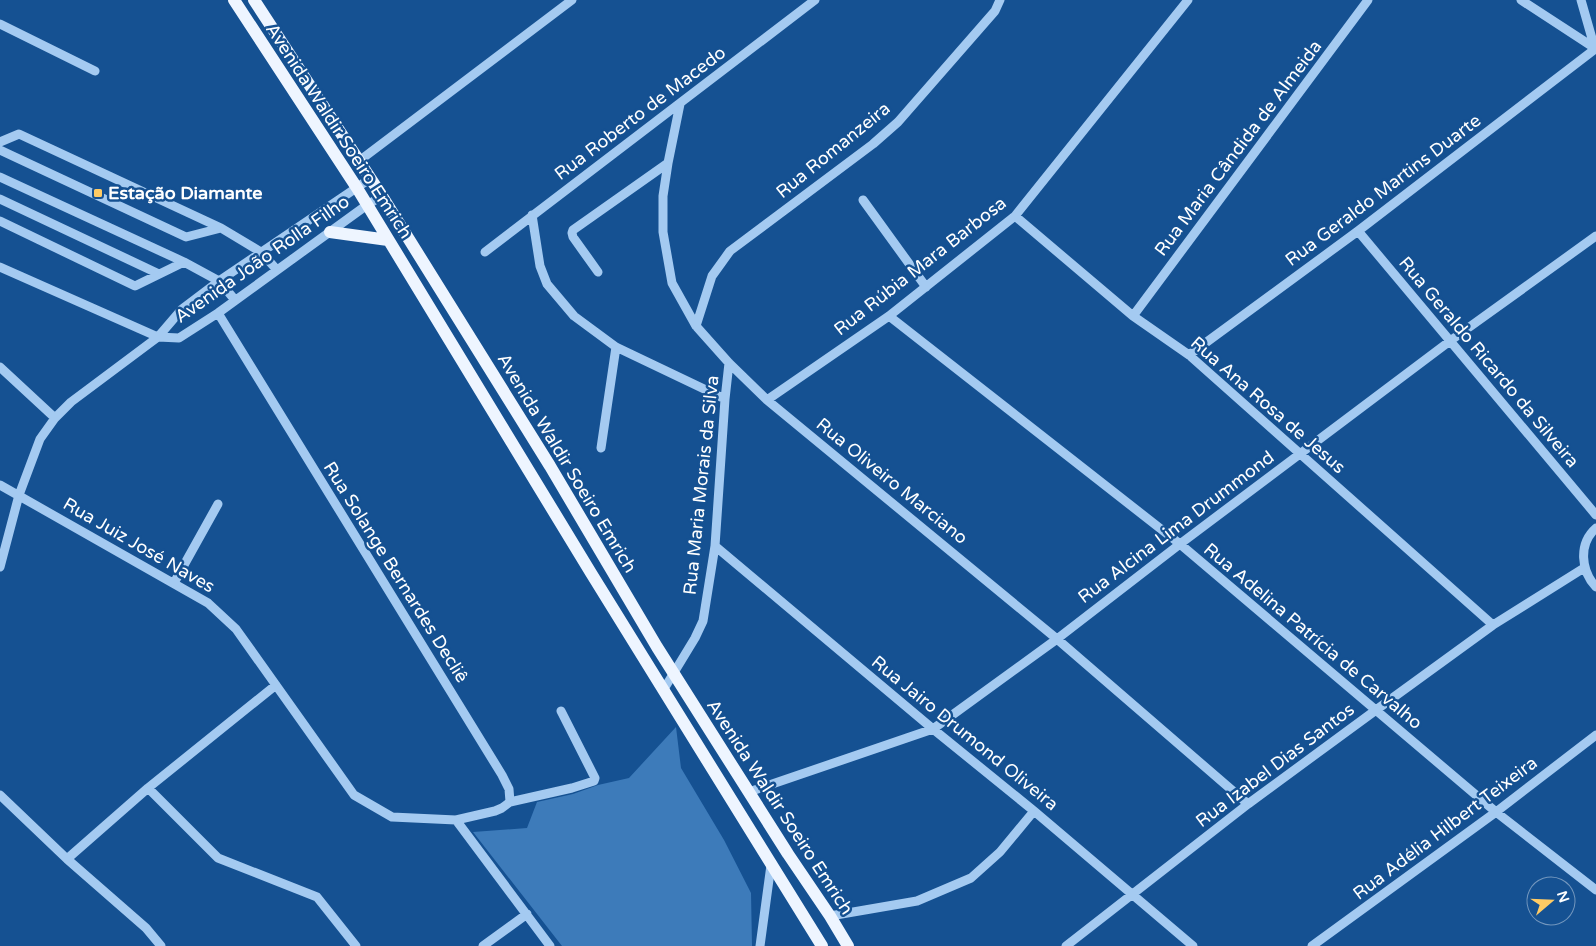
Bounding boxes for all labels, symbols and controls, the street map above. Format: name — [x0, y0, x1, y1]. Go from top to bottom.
street label: Avenida Waldir Soeiro Emrich — [261, 19, 417, 243]
street label: Rua Maria Cândida de Almeida — [1150, 36, 1326, 260]
street label: Rua Roberto de Macedo — [550, 41, 730, 185]
street label: Rua Romanzeira — [771, 97, 895, 203]
street label: Rua Geraldo Martins Duarte — [1281, 109, 1485, 271]
place label: Estação Diamante — [108, 182, 263, 204]
marker: Estação Diamante — [92, 187, 104, 199]
street label: Avenida João Rolla Filho — [170, 190, 354, 328]
street label: Rua Rúbia Mara Barbosa — [829, 192, 1011, 340]
street label: Rua Geraldo Ricardo da Silveira — [1394, 252, 1584, 472]
street label: Rua Ana Rosa de Jesus — [1186, 332, 1350, 478]
street label: Avenida Waldir Soeiro Emrich — [493, 349, 641, 577]
street label: Rua Maria Morais da Silva — [679, 374, 723, 596]
street label: Rua Oliveiro Marciano — [812, 413, 972, 549]
street label: Rua Alcina Lima Drummond — [1074, 446, 1278, 608]
street label: Rua Solange Bernardes Decliê — [319, 457, 473, 687]
street label: Rua Juiz José Naves — [59, 493, 219, 597]
street label: Rua Adelina Patrícia de Carvalho — [1199, 538, 1427, 734]
street label: Rua Jairo Drumond Oliveira — [867, 651, 1063, 815]
street label: Avenida Waldir Soeiro Emrich — [702, 695, 858, 919]
street label: Rua Izabel Dias Santos — [1191, 698, 1359, 832]
street label: Rua Adélia Hilbert Teixeira — [1348, 751, 1542, 905]
north arrow — [1526, 876, 1576, 926]
text: N — [1553, 889, 1573, 905]

